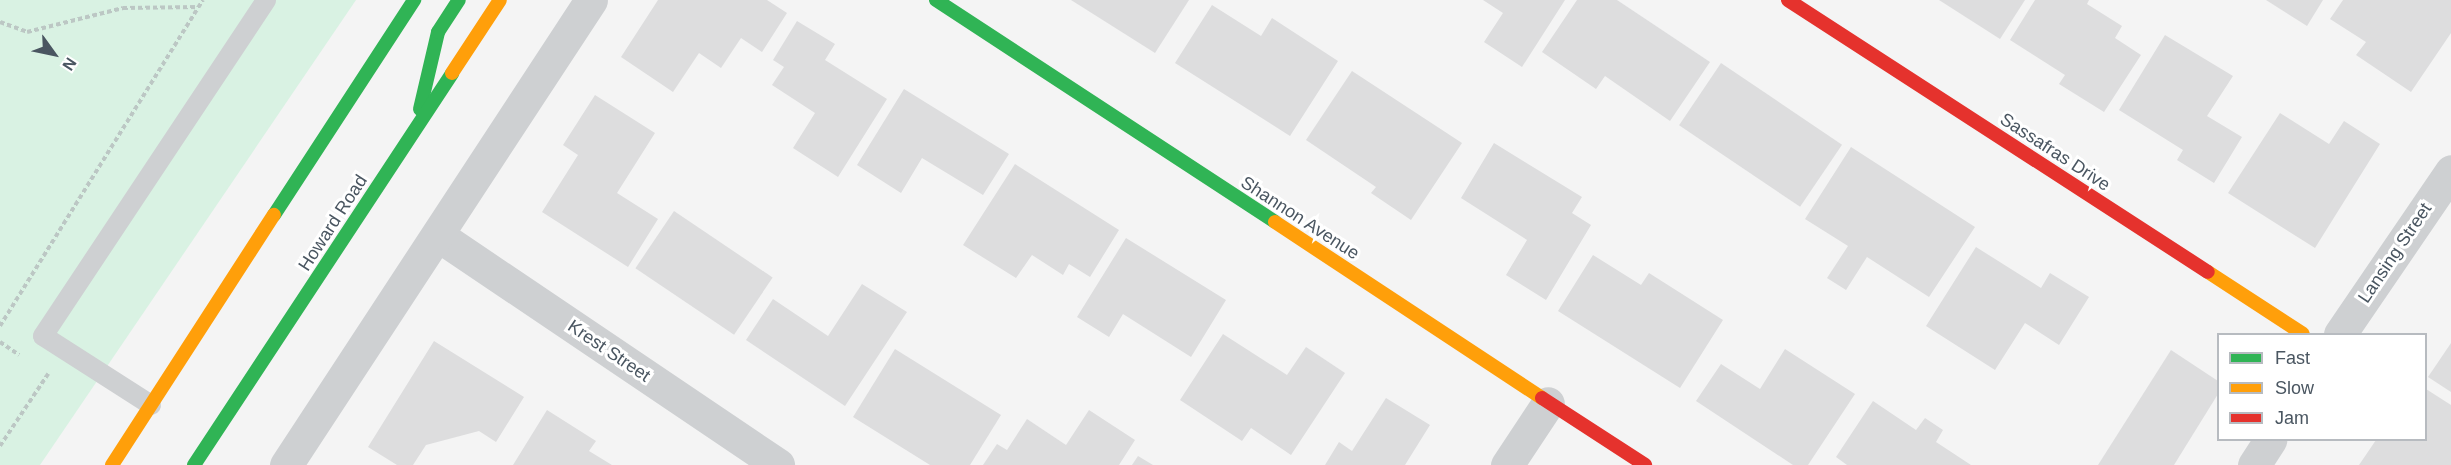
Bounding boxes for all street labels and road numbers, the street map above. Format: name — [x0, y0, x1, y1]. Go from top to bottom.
street label: Sassafras Drive — [1996, 108, 2114, 196]
street label: Howard Road — [294, 171, 372, 275]
street label: Shannon Avenue — [1236, 171, 1364, 265]
street label: Lansing Street — [2354, 199, 2436, 307]
street label: Krest Street — [564, 315, 654, 387]

